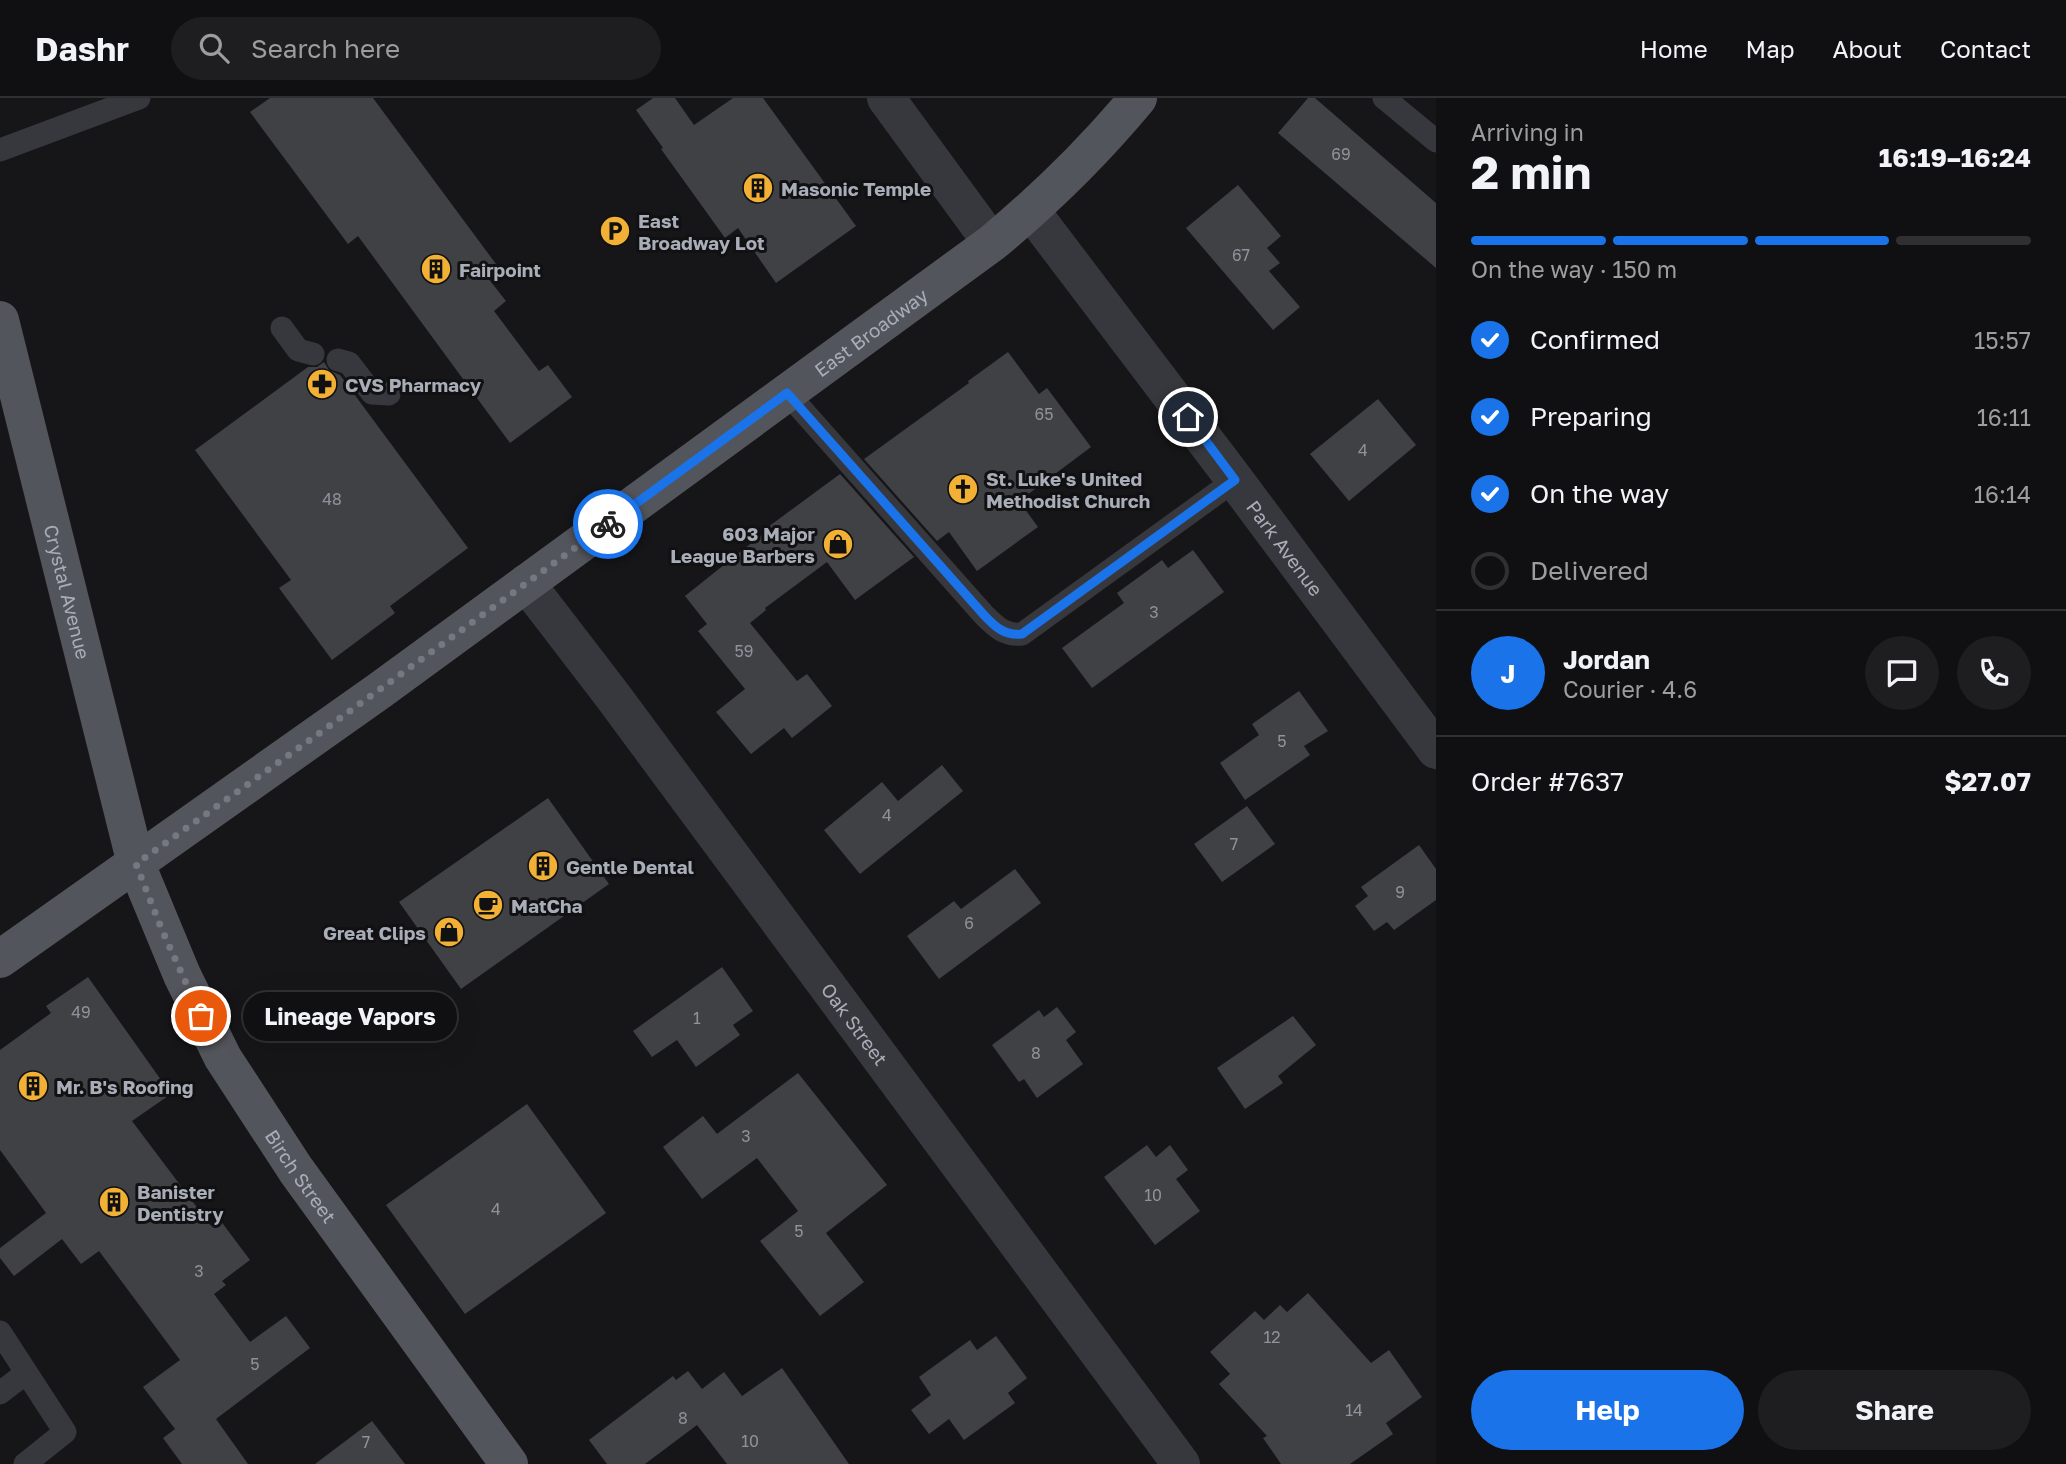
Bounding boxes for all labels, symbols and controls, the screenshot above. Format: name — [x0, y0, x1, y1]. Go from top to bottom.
search box — [171, 17, 661, 80]
text: Dashr — [35, 29, 129, 68]
icon: search — [195, 29, 233, 67]
text: Search here — [251, 33, 400, 64]
text: Home — [1640, 34, 1708, 63]
text: Map — [1746, 34, 1795, 63]
text: About — [1833, 34, 1902, 63]
text: Contact — [1940, 34, 2031, 63]
text: Arriving in — [1471, 118, 1584, 146]
text: 16:19–16:24 — [1879, 142, 2031, 173]
house number: 69 — [1331, 144, 1351, 164]
text: 2 min — [1471, 144, 1591, 199]
building icon: Masonic Temple — [741, 171, 775, 205]
place label: Masonic Temple — [781, 177, 931, 200]
place label: East Broadway Lot — [638, 209, 765, 254]
parking icon: East Broadway Lot — [598, 214, 632, 248]
house number: 67 — [1232, 245, 1250, 265]
building icon: Fairpoint — [419, 252, 453, 286]
text: On the way · 150 m — [1471, 255, 1677, 283]
place label: Fairpoint — [459, 258, 541, 281]
street label: East Broadway — [809, 283, 932, 381]
icon: check — [1471, 321, 1509, 359]
text: Confirmed — [1530, 324, 1660, 355]
text: 15:57 — [1974, 326, 2031, 354]
pharmacy icon: CVS Pharmacy — [305, 367, 339, 401]
place label: CVS Pharmacy — [345, 373, 482, 396]
pin — [1158, 387, 1218, 447]
icon: home — [1169, 398, 1207, 436]
icon: check — [1471, 398, 1509, 436]
text: Preparing — [1530, 401, 1652, 432]
text: 16:11 — [1977, 403, 2031, 431]
house number: 65 — [1035, 404, 1053, 424]
house number: 4 — [1358, 440, 1368, 460]
place label: St. Luke's United Methodist Church — [986, 467, 1150, 512]
church icon: St. Luke's United Methodist Church — [946, 472, 980, 506]
icon: check — [1471, 475, 1509, 513]
text: On the way — [1530, 478, 1669, 509]
text: 16:14 — [1974, 480, 2031, 508]
house number: 48 — [322, 489, 342, 509]
courier — [573, 489, 643, 559]
street label: Park Avenue — [1242, 495, 1328, 600]
icon: bike — [589, 505, 627, 543]
street label: Crystal Avenue — [40, 522, 96, 661]
place label: 603 Major League Barbers — [670, 522, 816, 567]
shop icon: 603 Major League Barbers — [821, 527, 855, 561]
text: Delivered — [1530, 555, 1649, 586]
house number: 3 — [1149, 602, 1159, 622]
button: chat — [1865, 636, 1939, 710]
button: phone — [1957, 636, 2031, 710]
house number: 59 — [735, 641, 753, 661]
text: Jordan — [1563, 644, 1650, 675]
text: J — [1501, 658, 1515, 689]
text: Courier · 4.6 — [1563, 675, 1697, 703]
house number: 5 — [1277, 731, 1287, 751]
text: Order #7637 — [1471, 766, 1624, 797]
text: $27.07 — [1944, 766, 2031, 797]
house number: 4 — [882, 805, 892, 825]
house number: 7 — [1230, 834, 1238, 854]
building icon: Gentle Dental — [526, 849, 560, 883]
place label: Gentle Dental — [566, 855, 694, 878]
house number: 9 — [1395, 882, 1405, 902]
cafe icon: MatCha — [471, 888, 505, 922]
place label: MatCha — [511, 894, 583, 917]
house number: 6 — [964, 913, 974, 933]
shop icon: Great Clips — [432, 915, 466, 949]
place label: Great Clips — [323, 921, 426, 944]
street label: Oak Street — [817, 978, 893, 1069]
pin — [171, 986, 231, 1046]
callout: Lineage Vapors — [243, 992, 457, 1040]
icon: bag — [182, 997, 220, 1035]
house number: 49 — [71, 1002, 91, 1022]
text: Lineage Vapors — [264, 1002, 436, 1030]
house number: 1 — [693, 1008, 701, 1028]
house number: 8 — [1031, 1043, 1041, 1063]
building icon: Mr. B's Roofing — [16, 1069, 50, 1103]
place label: Mr. B's Roofing — [56, 1075, 193, 1098]
street label: Birch Street — [261, 1125, 342, 1227]
house number: 3 — [741, 1126, 751, 1146]
place label: Banister Dentistry — [137, 1180, 224, 1225]
building icon: Banister Dentistry — [97, 1185, 131, 1219]
house number: 10 — [1144, 1185, 1162, 1205]
house number: 4 — [491, 1199, 501, 1219]
house number: 5 — [794, 1221, 804, 1241]
house number: 3 — [194, 1261, 204, 1281]
house number: 12 — [1263, 1327, 1281, 1347]
house number: 5 — [250, 1354, 260, 1374]
button: Help — [1471, 1370, 1744, 1450]
button: Share — [1758, 1370, 2031, 1450]
house number: 14 — [1345, 1400, 1363, 1420]
house number: 8 — [678, 1408, 688, 1428]
house number: 10 — [741, 1431, 759, 1451]
house number: 7 — [362, 1432, 370, 1452]

